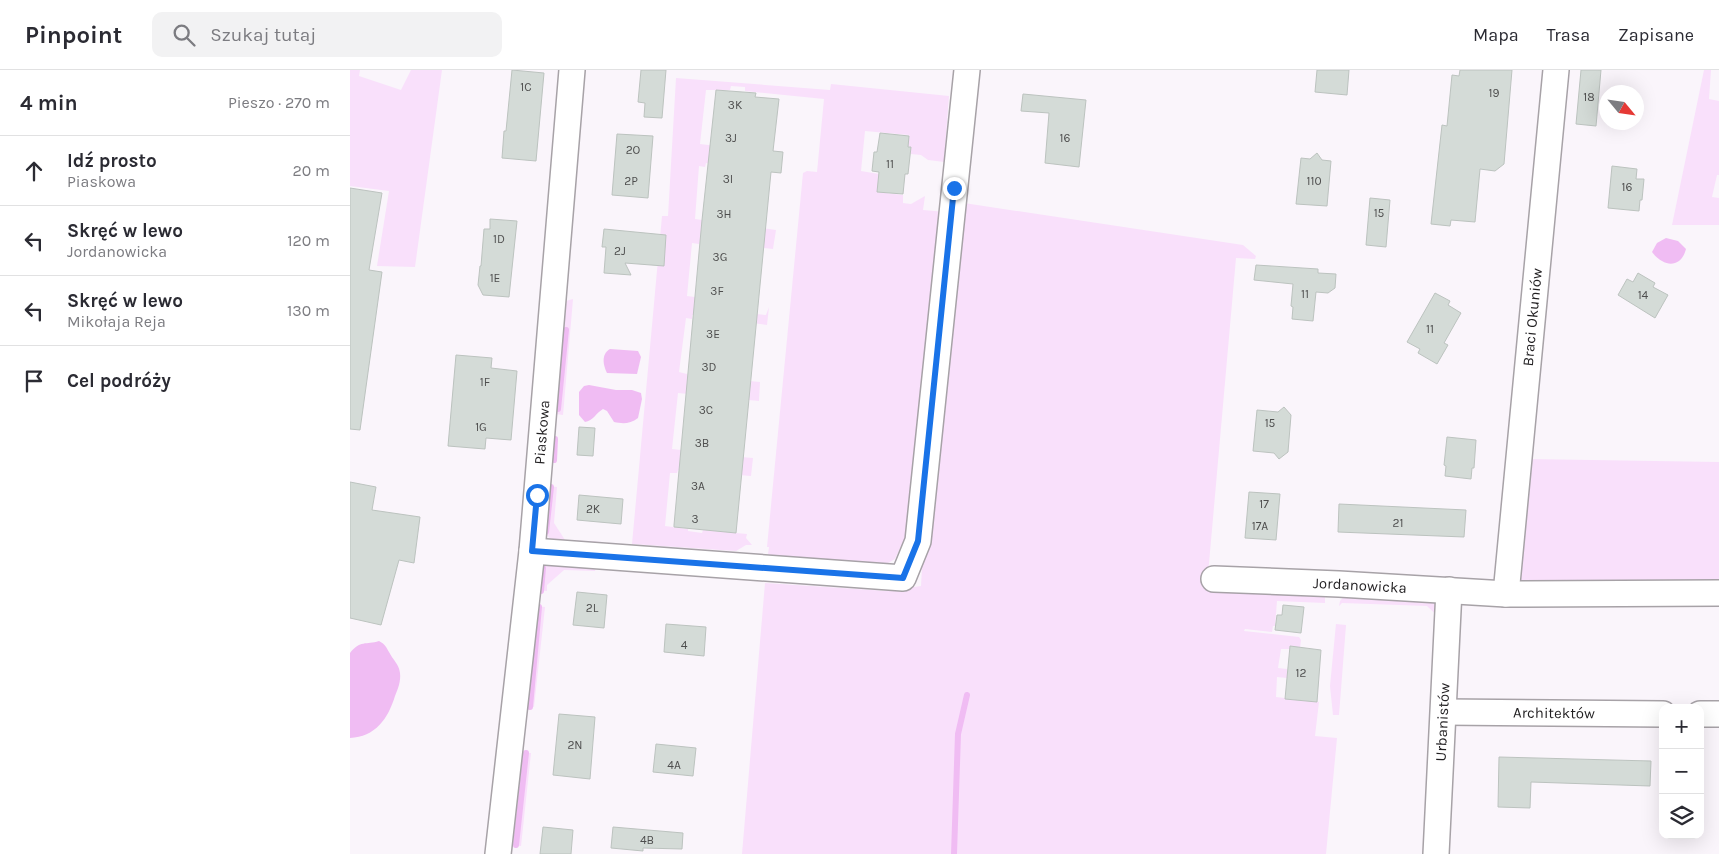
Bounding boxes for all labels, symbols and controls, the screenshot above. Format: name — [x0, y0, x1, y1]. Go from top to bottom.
search box — [152, 12, 502, 57]
text: Pinpoint — [25, 21, 122, 49]
icon: search — [170, 21, 198, 49]
text: Szukaj tutaj — [210, 24, 316, 46]
text: Mapa — [1473, 24, 1519, 46]
text: Trasa — [1547, 24, 1590, 46]
text: Zapisane — [1618, 24, 1694, 46]
house number: 1C — [520, 80, 532, 94]
north arrow — [1599, 85, 1644, 130]
house number: 19 — [1489, 86, 1499, 100]
house number: 18 — [1583, 90, 1595, 104]
text: 4 min — [20, 91, 78, 115]
text: Pieszo · 270 m — [228, 93, 330, 112]
house number: 3K — [728, 98, 743, 112]
house number: 3J — [725, 131, 737, 145]
house number: 16 — [1060, 131, 1071, 145]
house number: 2O — [626, 143, 641, 157]
text: Idź prosto — [67, 150, 157, 172]
icon: ahead — [20, 157, 48, 185]
house number: 11 — [886, 157, 894, 171]
text: 20 m — [292, 161, 330, 180]
text: Piaskowa — [67, 172, 136, 191]
house number: 3I — [723, 172, 733, 186]
house number: 2P — [624, 174, 638, 188]
house number: 110 — [1306, 174, 1322, 188]
route end — [943, 177, 966, 200]
house number: 16 — [1622, 180, 1633, 194]
house number: 15 — [1374, 206, 1385, 220]
house number: 3H — [716, 207, 732, 221]
text: Skręć w lewo — [67, 220, 183, 242]
icon: left — [20, 227, 48, 255]
text: 120 m — [287, 231, 330, 250]
house number: 1D — [493, 232, 505, 246]
text: Jordanowicka — [67, 242, 167, 261]
house number: 2J — [614, 244, 626, 258]
house number: 3G — [713, 250, 727, 264]
street label: Braci Okuniów — [1519, 267, 1546, 367]
house number: 1E — [490, 271, 500, 285]
house number: 3F — [710, 284, 724, 298]
house number: 11 — [1301, 287, 1309, 301]
house number: 14 — [1638, 288, 1649, 302]
text: Skręć w lewo — [67, 290, 183, 312]
icon: left — [20, 297, 48, 325]
text: 130 m — [287, 301, 330, 320]
text: Mikołaja Reja — [67, 312, 166, 331]
house number: 11 — [1426, 322, 1434, 336]
house number: 3E — [706, 327, 720, 341]
house number: 3D — [701, 360, 717, 374]
icon: arrive — [20, 367, 48, 395]
text: Cel podróży — [67, 370, 171, 392]
house number: 1F — [480, 375, 490, 389]
street label: Piaskowa — [530, 399, 554, 465]
house number: 3C — [699, 403, 713, 417]
house number: 15 — [1265, 416, 1276, 430]
house number: 1G — [475, 420, 487, 434]
house number: 3B — [695, 436, 709, 450]
house number: 3A — [691, 479, 705, 493]
route start — [526, 484, 549, 507]
house number: 17 — [1259, 497, 1269, 511]
house number: 2K — [586, 502, 601, 516]
house number: 3 — [691, 512, 699, 526]
house number: 21 — [1393, 516, 1403, 530]
house number: 17A — [1252, 519, 1268, 533]
street label: Jordanowicka — [1313, 574, 1407, 597]
house number: 2L — [586, 601, 599, 615]
house number: 4 — [681, 638, 688, 652]
house number: 12 — [1296, 666, 1307, 680]
street label: Urbanistów — [1432, 682, 1453, 762]
street label: Architektów — [1513, 704, 1595, 722]
map controls — [1659, 704, 1704, 839]
button: + — [1659, 704, 1704, 749]
house number: 2N — [567, 738, 583, 752]
button: − — [1659, 749, 1704, 794]
house number: 4A — [667, 758, 681, 772]
button: layers — [1659, 794, 1704, 839]
house number: 4B — [640, 833, 654, 847]

